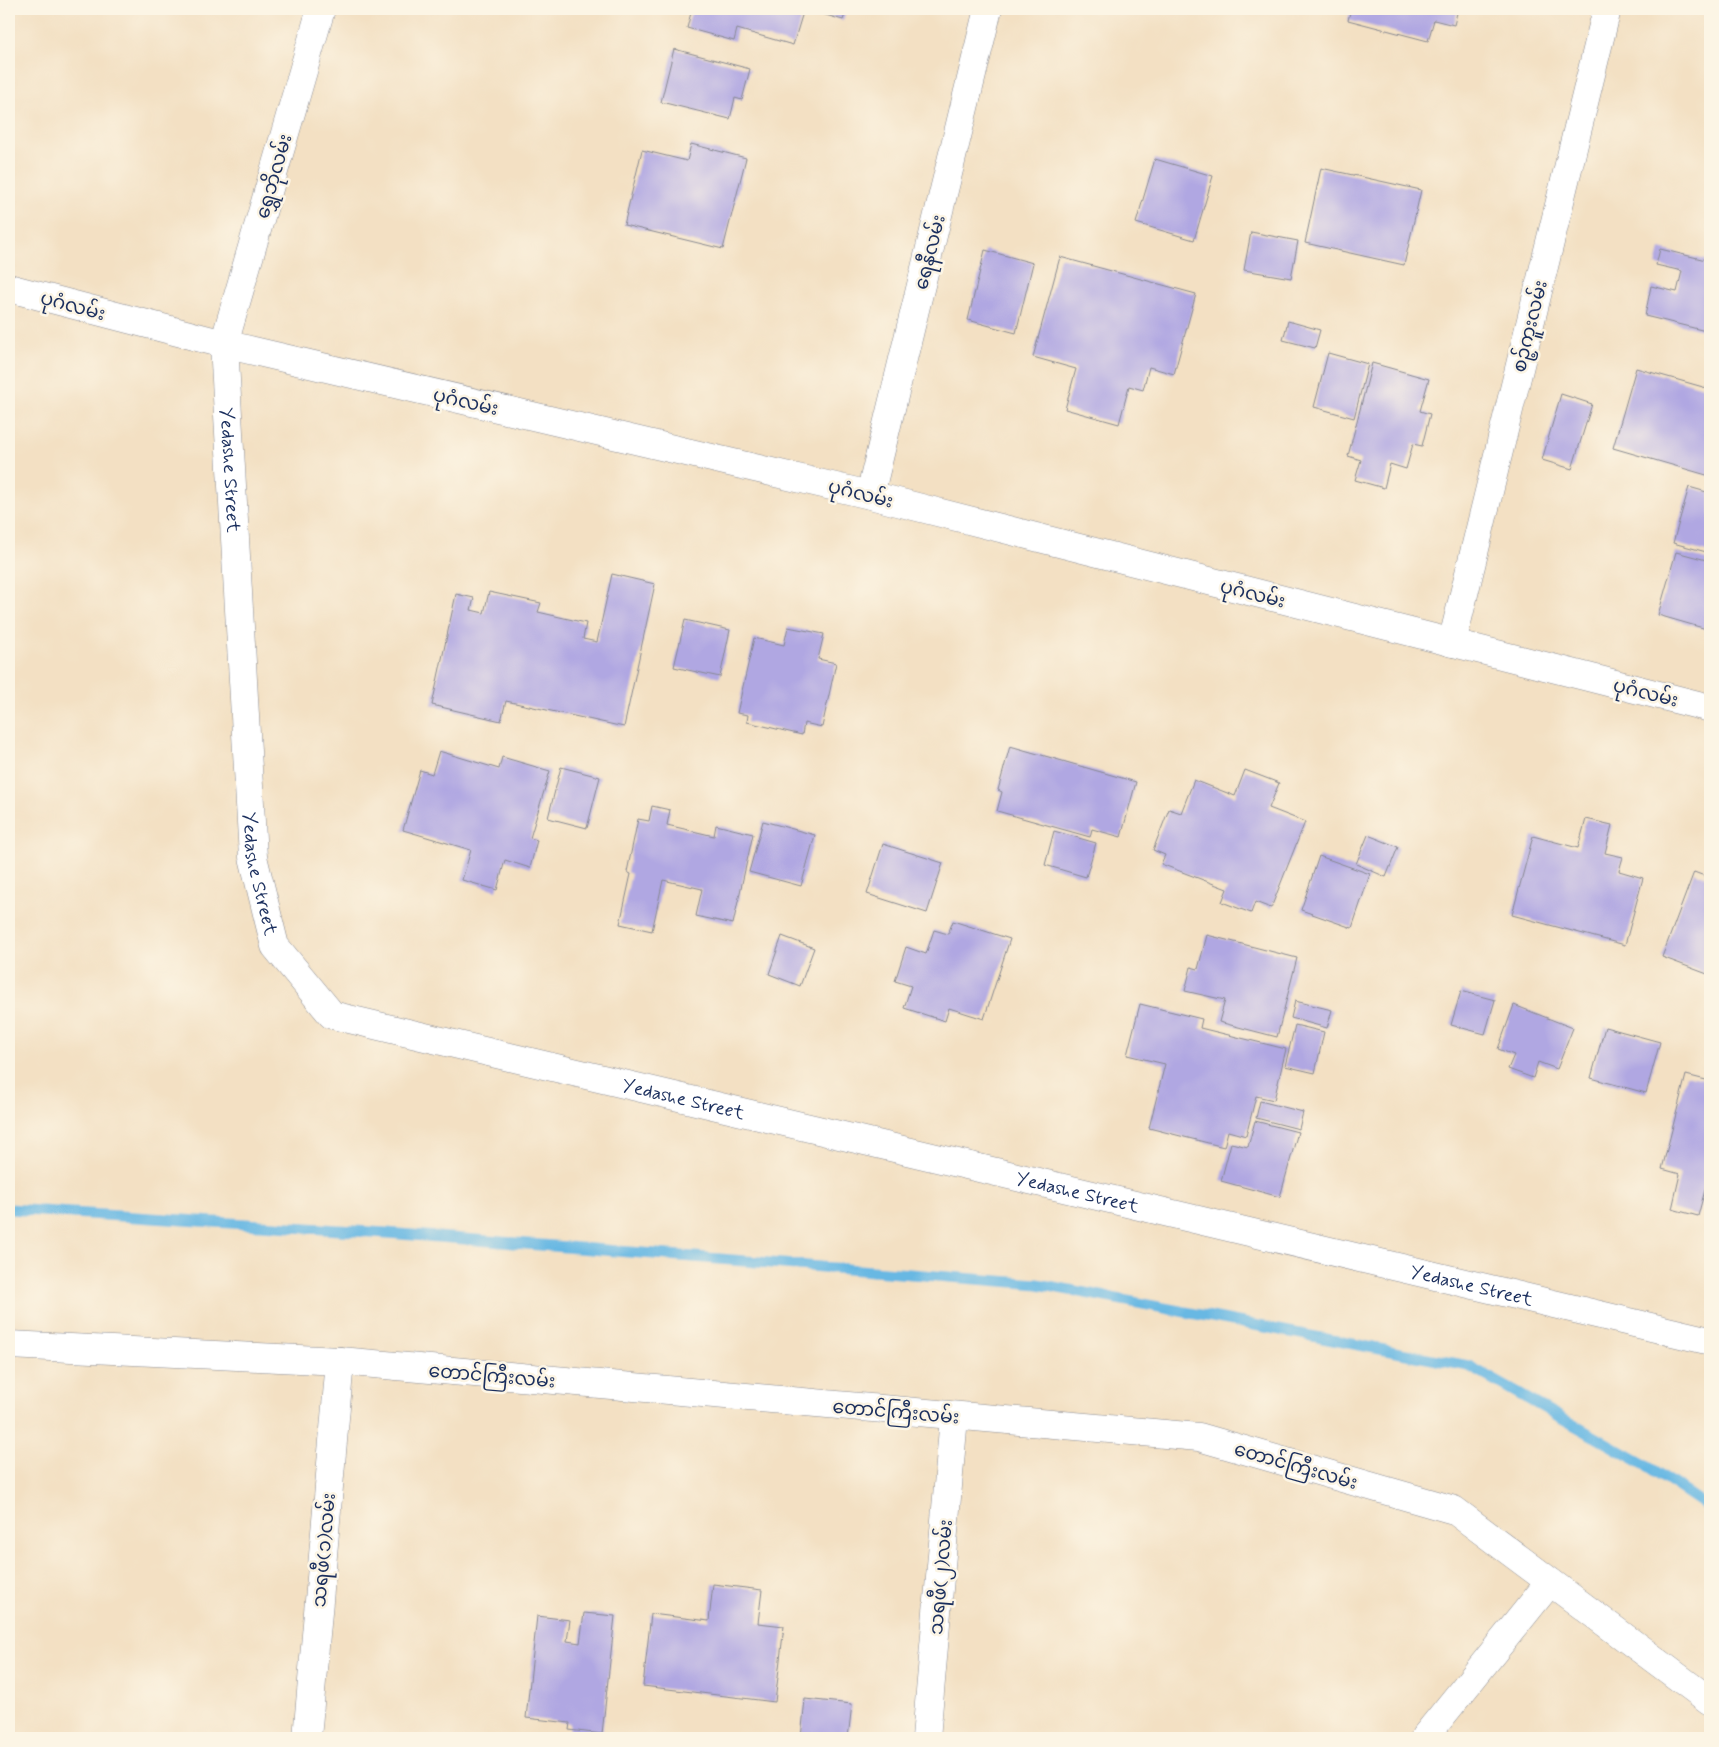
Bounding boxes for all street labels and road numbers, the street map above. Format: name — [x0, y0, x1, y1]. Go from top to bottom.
street label: ရွှေဘိုလမ်း — [248, 130, 301, 223]
street label: ရေနီလမ်း — [906, 212, 954, 293]
street label: စဉ့်ကူးလမ်း — [1504, 277, 1557, 376]
street label: ပုဂံလမ်း — [37, 283, 109, 330]
street label: ပုဂံလမ်း — [430, 380, 501, 425]
street label: Yedashe Street — [214, 407, 246, 533]
street label: ပုဂံလမ်း — [825, 471, 897, 518]
street label: ပုဂံလမ်း — [1217, 571, 1289, 618]
street label: ပုဂံလမ်း — [1610, 670, 1682, 717]
street label: Yedashe Street — [236, 811, 283, 938]
street label: Yedashe Street — [619, 1073, 747, 1126]
street label: Yedashe Street — [1013, 1166, 1141, 1219]
street label: Yedashe Street — [1408, 1260, 1535, 1313]
street label: တောင်ကြီးလမ်း — [427, 1356, 557, 1396]
street label: တောင်ကြီးလမ်း — [831, 1392, 961, 1432]
street label: တောင်ကြီးလမ်း — [1230, 1434, 1361, 1498]
street label: သရဖီ(၁)လမ်း — [304, 1492, 344, 1609]
street label: သရဖီ(၂)လမ်း — [921, 1518, 961, 1636]

